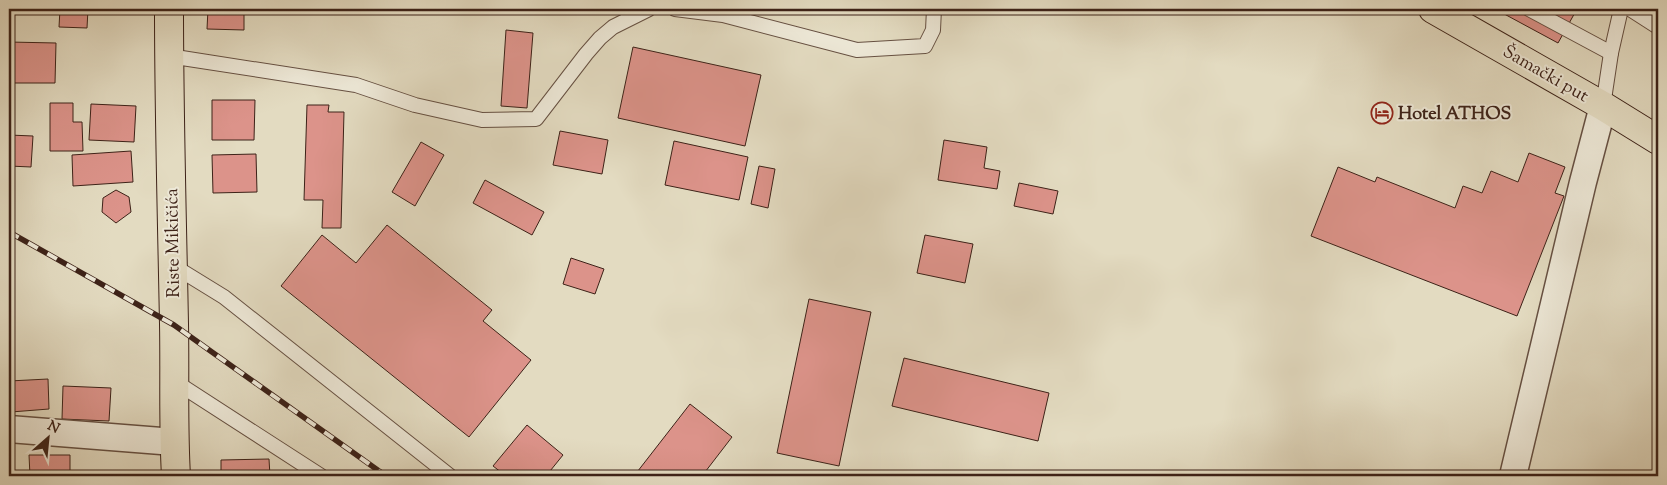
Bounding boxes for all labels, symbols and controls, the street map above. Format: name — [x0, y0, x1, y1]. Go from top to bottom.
street label: Šamački put — [1497, 40, 1593, 110]
hotel icon: Hotel ATHOS — [1370, 101, 1394, 125]
place label: Hotel ATHOS — [1398, 102, 1512, 128]
street label: Riste Mikičića — [160, 188, 188, 298]
north arrow — [22, 412, 72, 462]
text: N — [43, 417, 63, 440]

